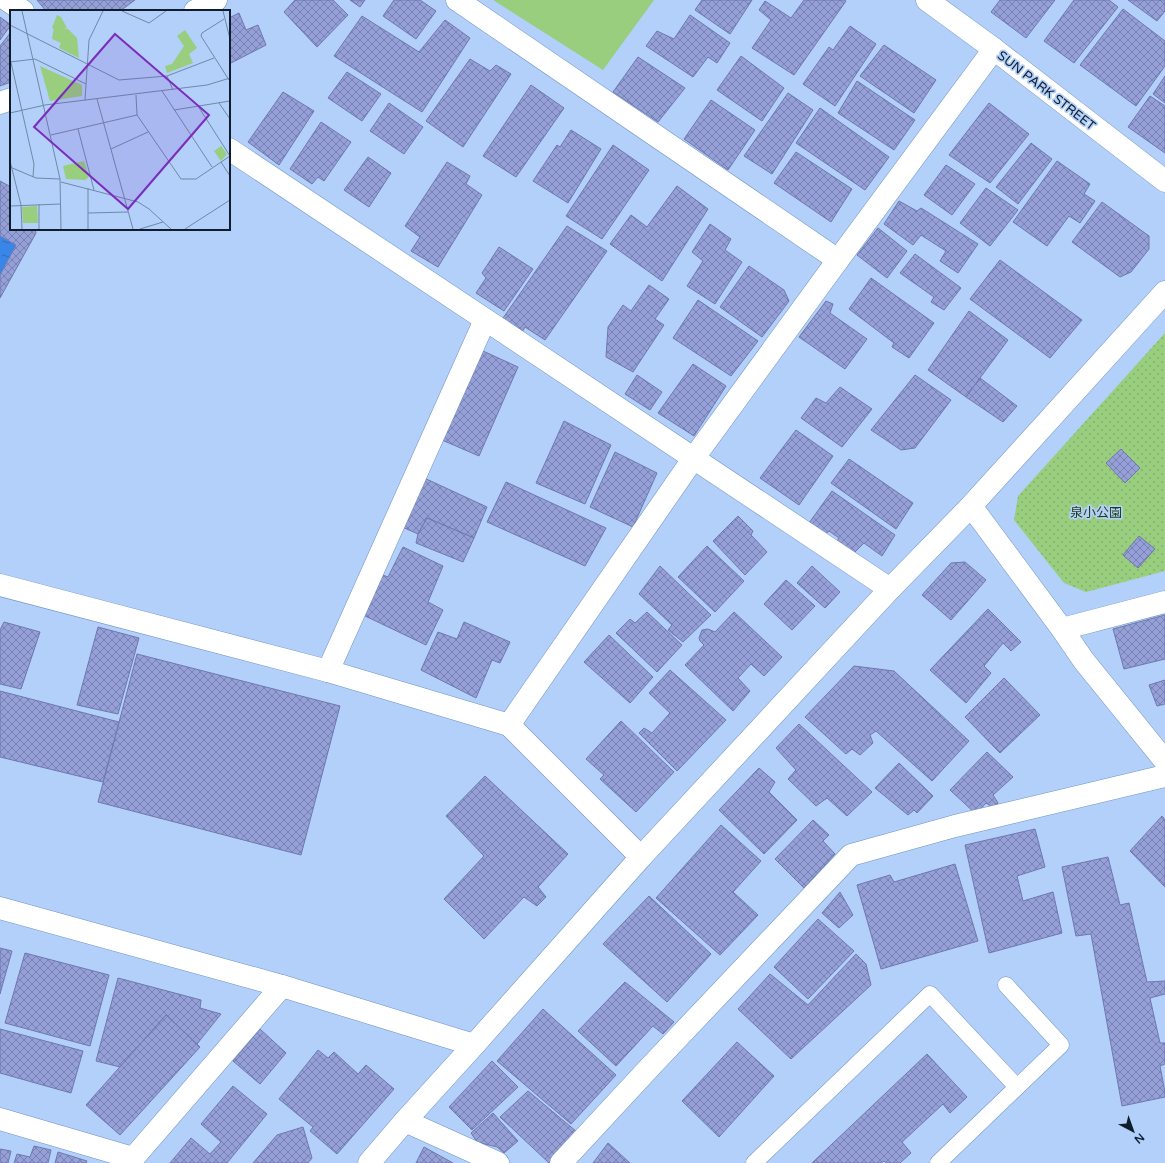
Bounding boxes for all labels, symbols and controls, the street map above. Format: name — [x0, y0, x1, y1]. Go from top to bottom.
inset map — [10, 10, 230, 230]
street label: SUN PARK STREET — [994, 48, 1099, 134]
park label: 泉小公園 — [1070, 505, 1122, 521]
north arrow — [1113, 1111, 1153, 1151]
text: N — [1132, 1130, 1147, 1146]

